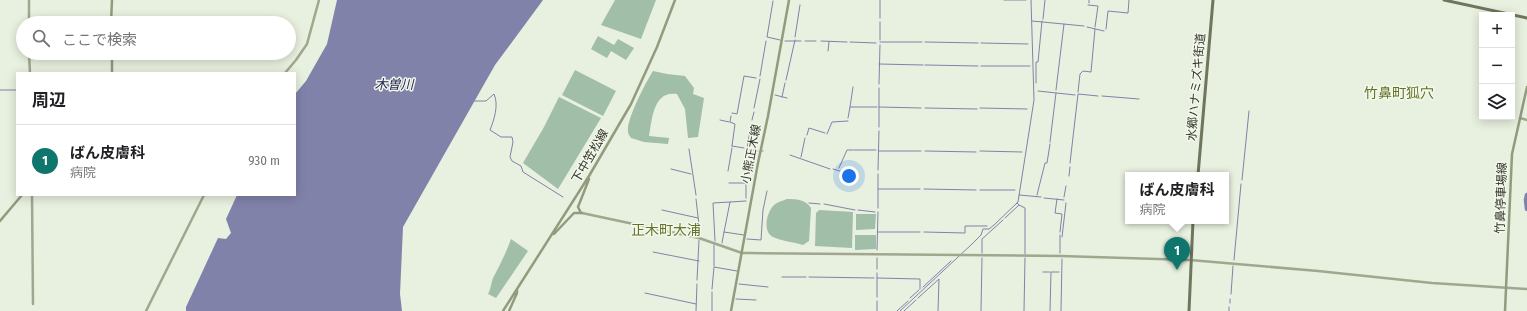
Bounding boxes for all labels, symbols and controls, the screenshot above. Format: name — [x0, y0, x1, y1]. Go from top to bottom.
map controls — [1479, 12, 1515, 120]
button: + — [1479, 12, 1515, 48]
search box — [16, 16, 296, 60]
icon: search — [30, 27, 52, 49]
text: ここで検索 — [62, 31, 137, 49]
street label: 水郷ハナミズキ街道 — [1184, 33, 1208, 141]
button: − — [1479, 48, 1515, 84]
water label: 木曽川 — [374, 77, 415, 92]
button: layers — [1479, 84, 1515, 120]
district label: 竹鼻町狐穴 — [1364, 85, 1434, 102]
text: 周辺 — [32, 90, 66, 111]
street label: 小熊正木線 — [738, 123, 764, 185]
street label: 下中笠松線 — [569, 127, 611, 185]
text: ばん皮膚科 — [70, 144, 145, 162]
text: 1 — [42, 153, 48, 168]
text: 930 m — [248, 153, 280, 168]
street label: 竹鼻停車場線 — [1493, 162, 1509, 234]
text: 病院 — [70, 165, 96, 180]
your location — [839, 166, 859, 186]
popup — [1125, 172, 1229, 224]
text: ばん皮膚科 — [1139, 181, 1215, 199]
text: 病院 — [1139, 202, 1166, 217]
district label: 正木町大浦 — [631, 222, 701, 239]
pin: 1 — [1164, 237, 1190, 270]

